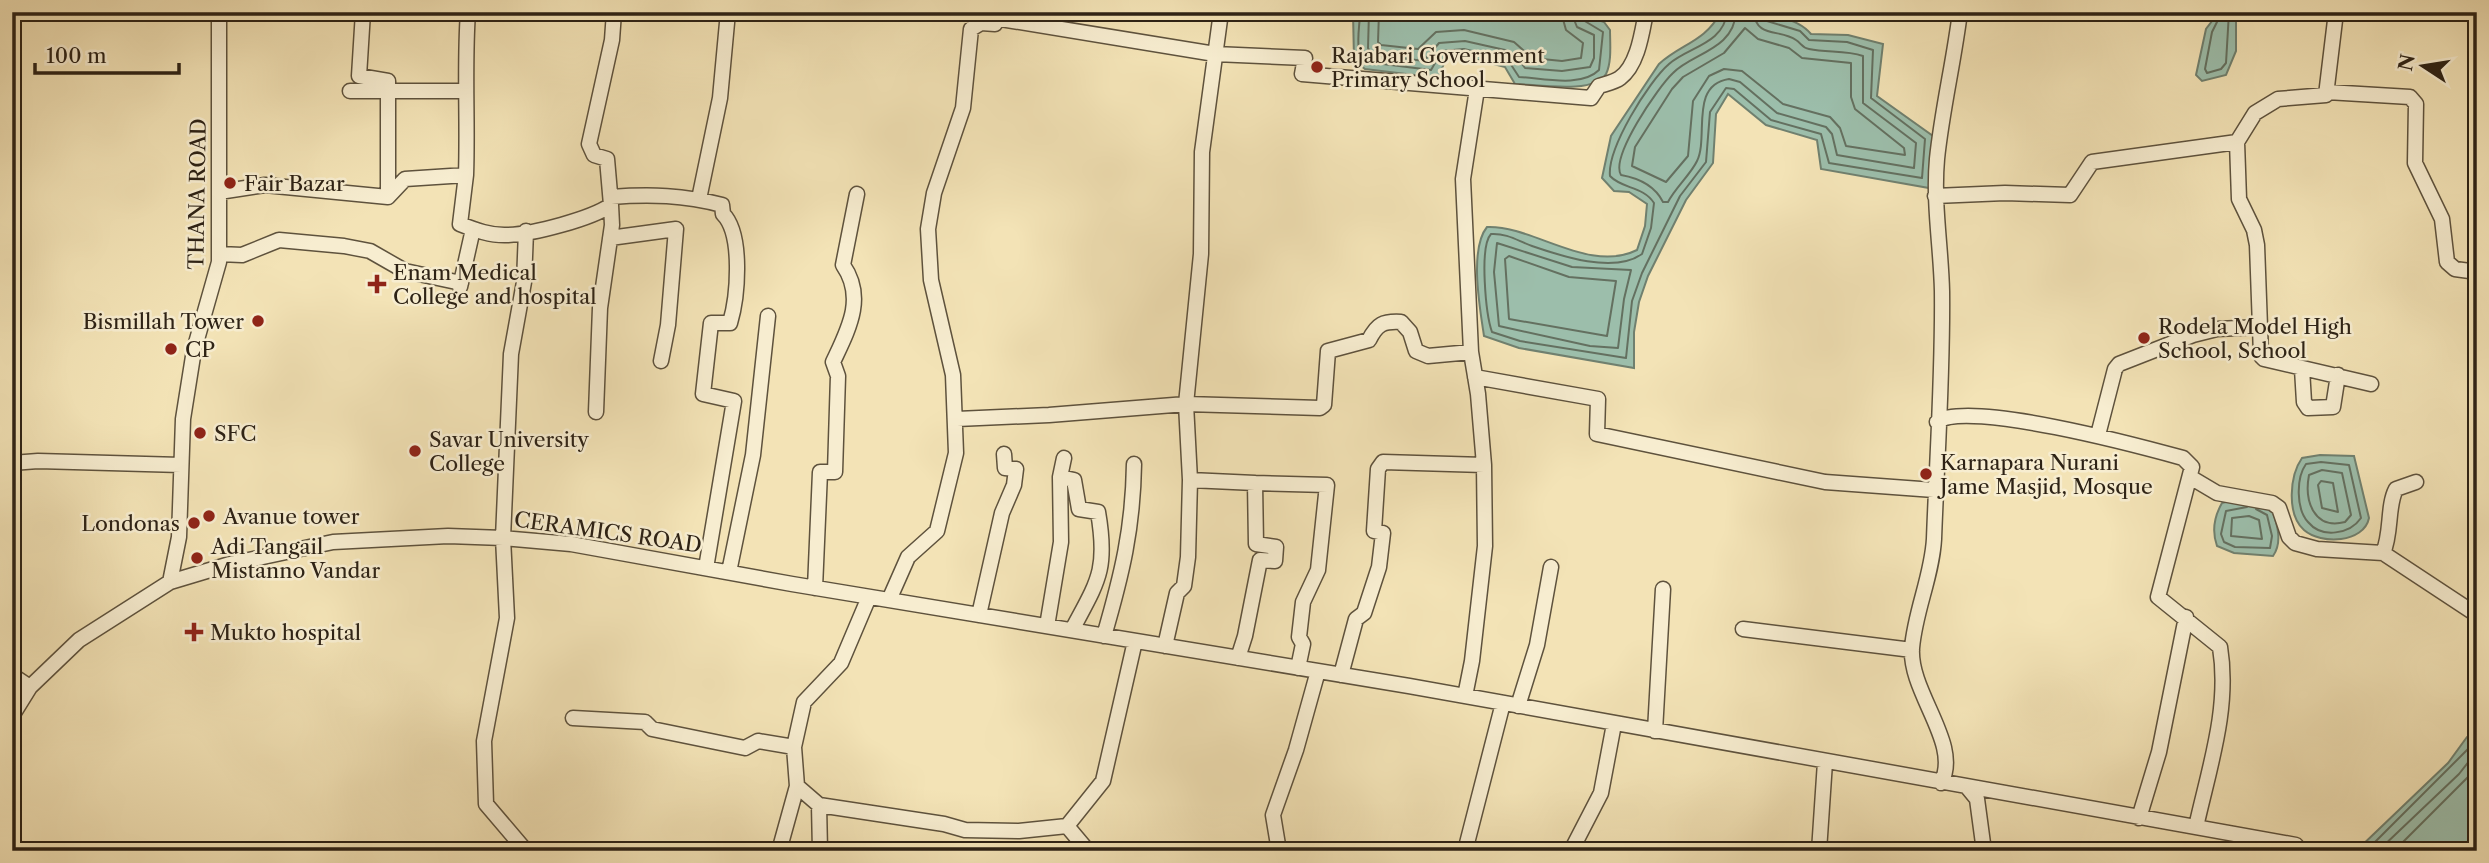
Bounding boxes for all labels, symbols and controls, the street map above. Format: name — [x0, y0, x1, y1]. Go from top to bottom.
scale bar — [35, 32, 178, 76]
north arrow — [2388, 32, 2458, 102]
text: 100 m — [46, 43, 107, 68]
place label: Rajabari Government Primary School — [1331, 43, 1545, 92]
text: N — [2394, 52, 2420, 73]
marker: Rajabari Government Primary School — [1309, 59, 1325, 75]
street label: THANA ROAD — [183, 118, 211, 270]
place label: Fair Bazar — [244, 171, 345, 196]
marker: Fair Bazar — [222, 175, 238, 191]
place label: Enam Medical College and hospital — [393, 260, 597, 309]
marker: Enam Medical College and hospital — [367, 274, 387, 294]
place label: Bismillah Tower — [83, 309, 244, 334]
marker: Bismillah Tower — [250, 313, 266, 329]
place label: Rodela Model High School, School — [2158, 314, 2352, 363]
marker: Rodela Model High School, School — [2136, 330, 2152, 346]
place label: CP — [185, 337, 215, 362]
marker: CP — [163, 341, 179, 357]
place label: SFC — [214, 421, 256, 446]
marker: SFC — [192, 425, 208, 441]
place label: Savar University College — [429, 427, 589, 476]
marker: Savar University College — [407, 443, 423, 459]
place label: Karnapara Nurani Jame Masjid, Mosque — [1937, 450, 2153, 499]
marker: Karnapara Nurani Jame Masjid, Mosque — [1918, 466, 1934, 482]
place label: Avanue tower — [222, 504, 360, 529]
street label: CERAMICS ROAD — [513, 506, 703, 558]
marker: Avanue tower — [201, 508, 217, 524]
place label: Londonas — [81, 511, 180, 536]
marker: Londonas — [186, 515, 202, 531]
place label: Adi Tangail Mistanno Vandar — [210, 534, 380, 583]
marker: Adi Tangail Mistanno Vandar — [189, 550, 205, 566]
place label: Mukto hospital — [210, 620, 361, 645]
marker: Mukto hospital — [184, 622, 204, 642]

